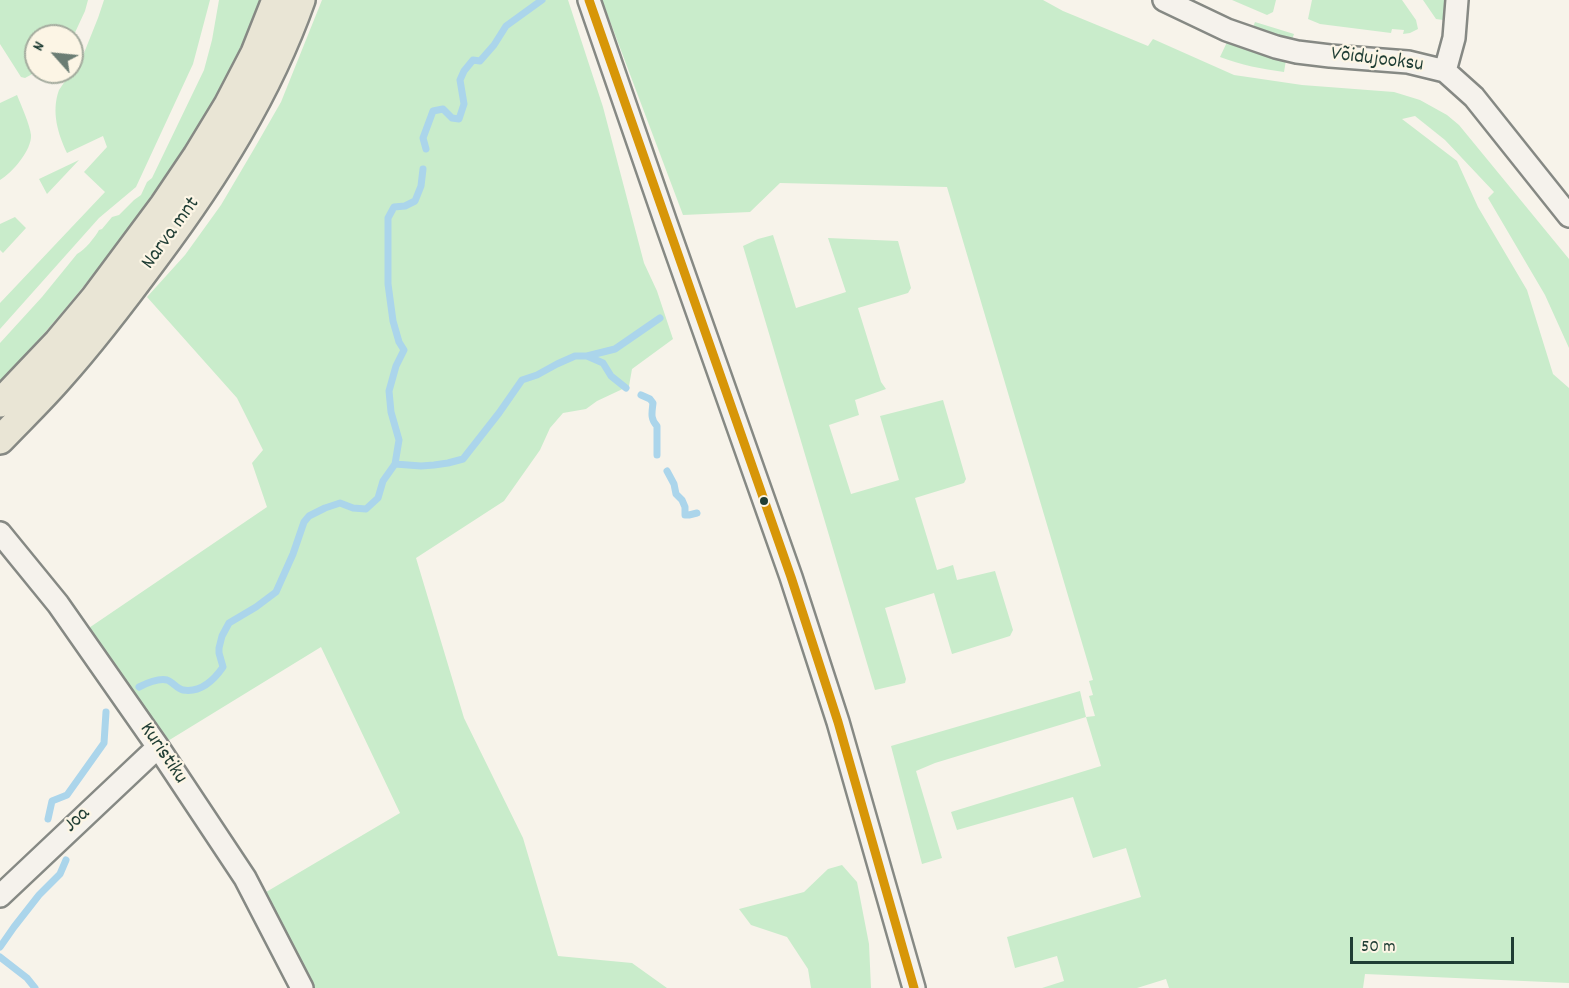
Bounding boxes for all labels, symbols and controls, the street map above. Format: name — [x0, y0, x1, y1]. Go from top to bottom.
north arrow — [24, 24, 84, 84]
text: N — [27, 38, 51, 55]
street label: Võidujooksu — [1329, 43, 1425, 79]
street label: Narva mnt — [137, 193, 207, 275]
unlabelled marker — [758, 495, 770, 507]
street label: Kuristiku — [132, 719, 192, 789]
street label: Joa — [60, 803, 96, 839]
scale bar — [1353, 925, 1516, 963]
text: 50 m — [1361, 935, 1396, 960]

